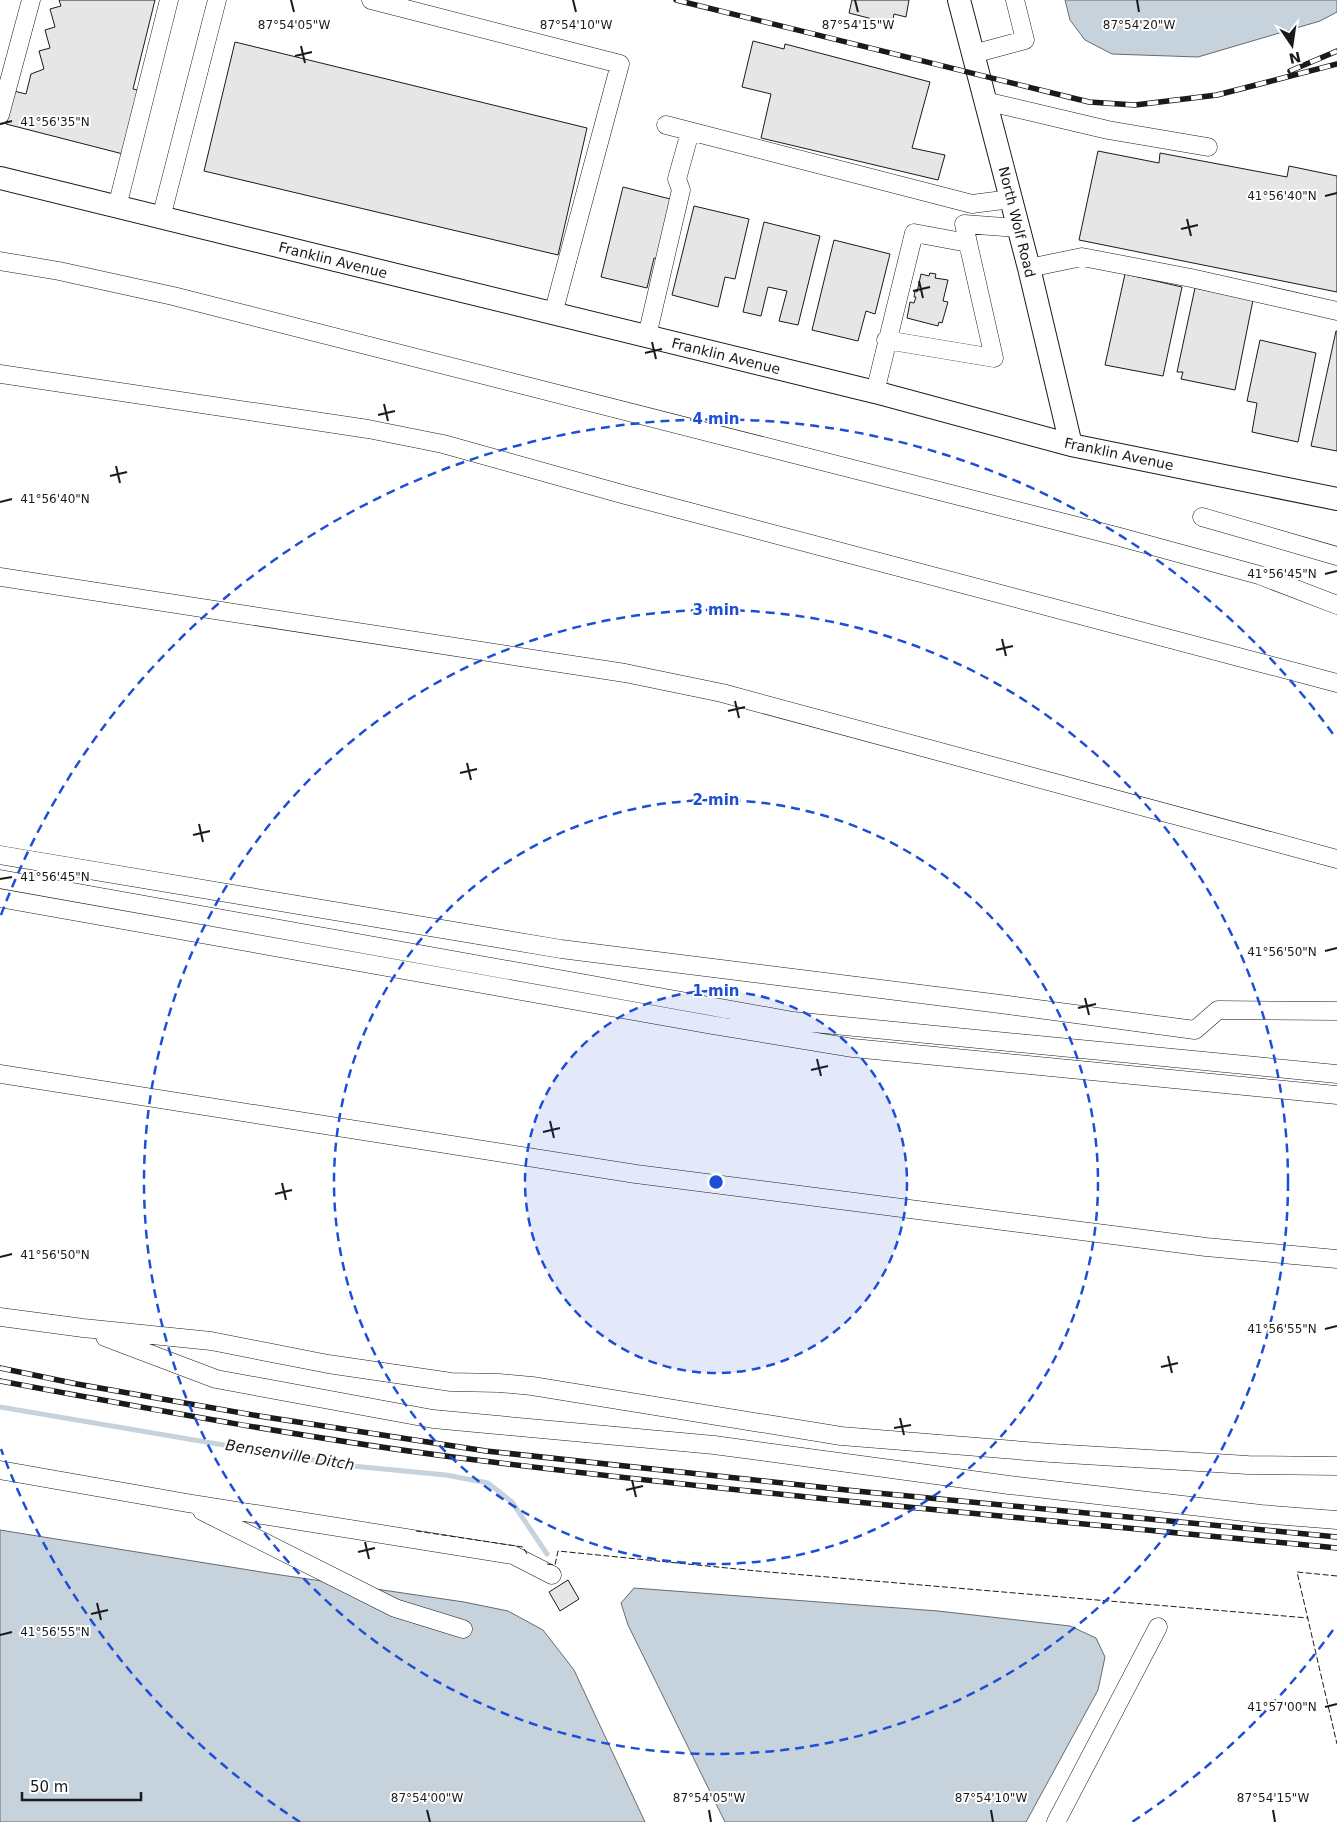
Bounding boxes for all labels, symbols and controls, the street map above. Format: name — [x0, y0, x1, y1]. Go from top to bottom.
text: 87°54'05"W — [258, 18, 330, 32]
text: 87°54'10"W — [540, 18, 612, 32]
text: 87°54'15"W — [822, 18, 894, 32]
text: 87°54'20"W — [1103, 18, 1175, 32]
north arrow — [1267, 20, 1317, 70]
text: N — [1287, 49, 1302, 67]
text: 41°56'35"N — [20, 115, 90, 129]
street label: North Wolf Road — [995, 165, 1039, 279]
text: 41°56'40"N — [1247, 189, 1317, 203]
street label: Franklin Avenue — [277, 239, 389, 281]
street label: Franklin Avenue — [670, 335, 782, 377]
text: 4 min — [692, 410, 740, 428]
street label: Franklin Avenue — [1063, 435, 1175, 473]
text: 41°56'40"N — [20, 492, 90, 506]
text: 41°56'45"N — [1247, 567, 1317, 581]
text: 3 min — [692, 601, 740, 619]
text: 2 min — [692, 791, 740, 809]
text: 41°56'45"N — [20, 870, 90, 884]
text: 41°56'50"N — [1247, 945, 1317, 959]
text: 1 min — [692, 982, 740, 1000]
centre of rings — [707, 1173, 725, 1191]
text: 41°56'50"N — [20, 1248, 90, 1262]
text: 41°56'55"N — [1247, 1322, 1317, 1336]
water label: Bensenville Ditch — [224, 1436, 356, 1474]
text: 41°56'55"N — [20, 1625, 90, 1639]
text: 41°57'00"N — [1247, 1700, 1317, 1714]
scale bar — [22, 1770, 141, 1802]
text: 50 m — [30, 1778, 68, 1796]
text: 87°54'00"W — [391, 1791, 463, 1805]
text: 87°54'05"W — [673, 1791, 745, 1805]
text: 87°54'10"W — [955, 1791, 1027, 1805]
text: 87°54'15"W — [1237, 1791, 1309, 1805]

